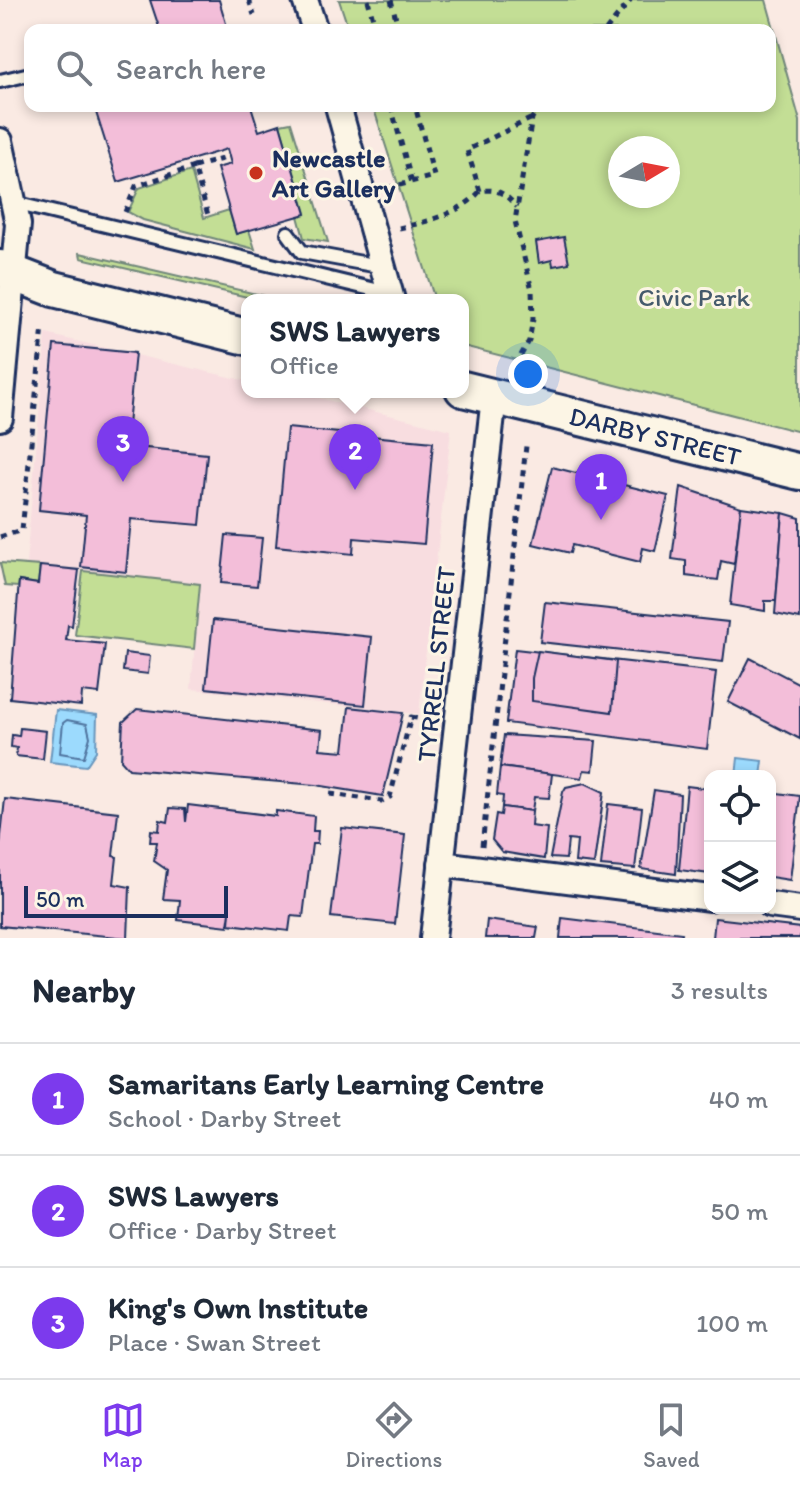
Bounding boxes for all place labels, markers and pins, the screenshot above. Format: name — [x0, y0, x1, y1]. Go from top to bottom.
place label: Newcastle Art Gallery — [271, 142, 396, 204]
marker: Newcastle Art Gallery — [247, 164, 265, 182]
pin: 3 — [97, 416, 149, 482]
pin: 2 — [329, 424, 381, 490]
pin: 1 — [575, 454, 627, 520]

